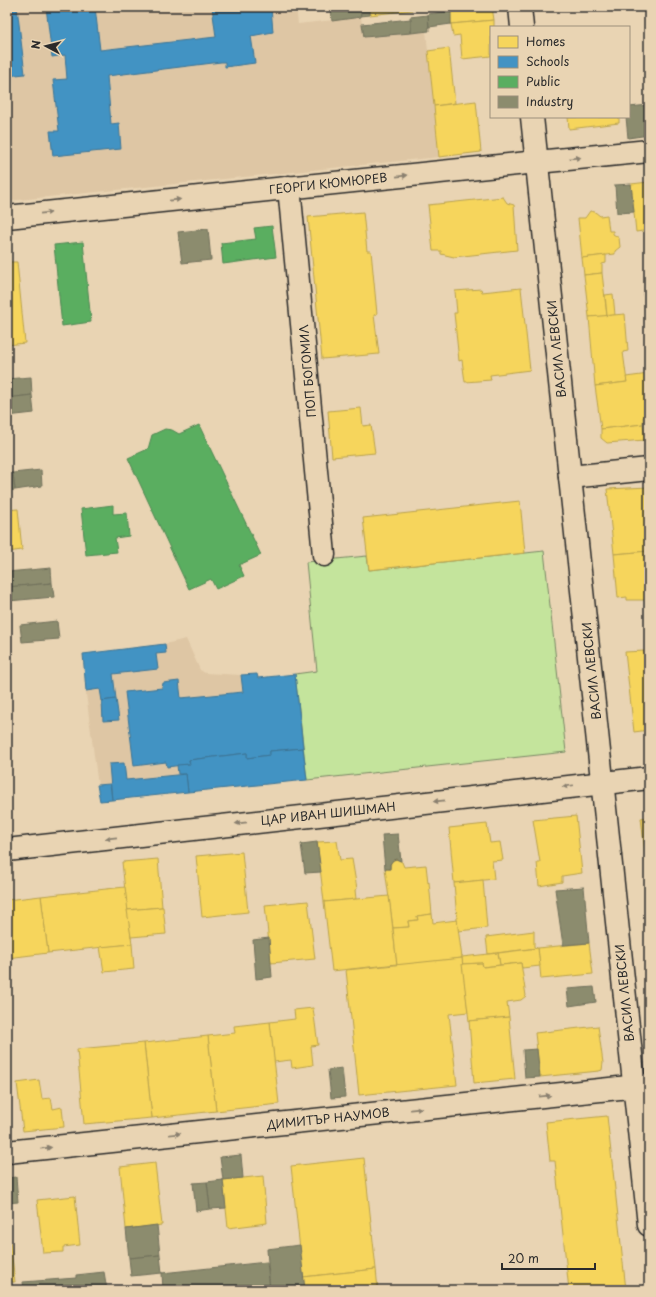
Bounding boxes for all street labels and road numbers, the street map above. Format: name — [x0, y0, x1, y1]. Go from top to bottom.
street label: ГЕОРГИ КЮМЮРЕВ — [268, 168, 388, 198]
street label: ВАСИЛ ЛЕВСКИ — [542, 299, 570, 399]
street label: ПОП БОГОМИЛ — [294, 324, 320, 418]
street label: ВАСИЛ ЛЕВСКИ — [577, 621, 605, 721]
street label: ЦАР ИВАН ШИШМАН — [260, 797, 396, 829]
street label: ВАСИЛ ЛЕВСКИ — [610, 943, 638, 1043]
street label: ДИМИТЪР НАУМОВ — [265, 1103, 390, 1134]

